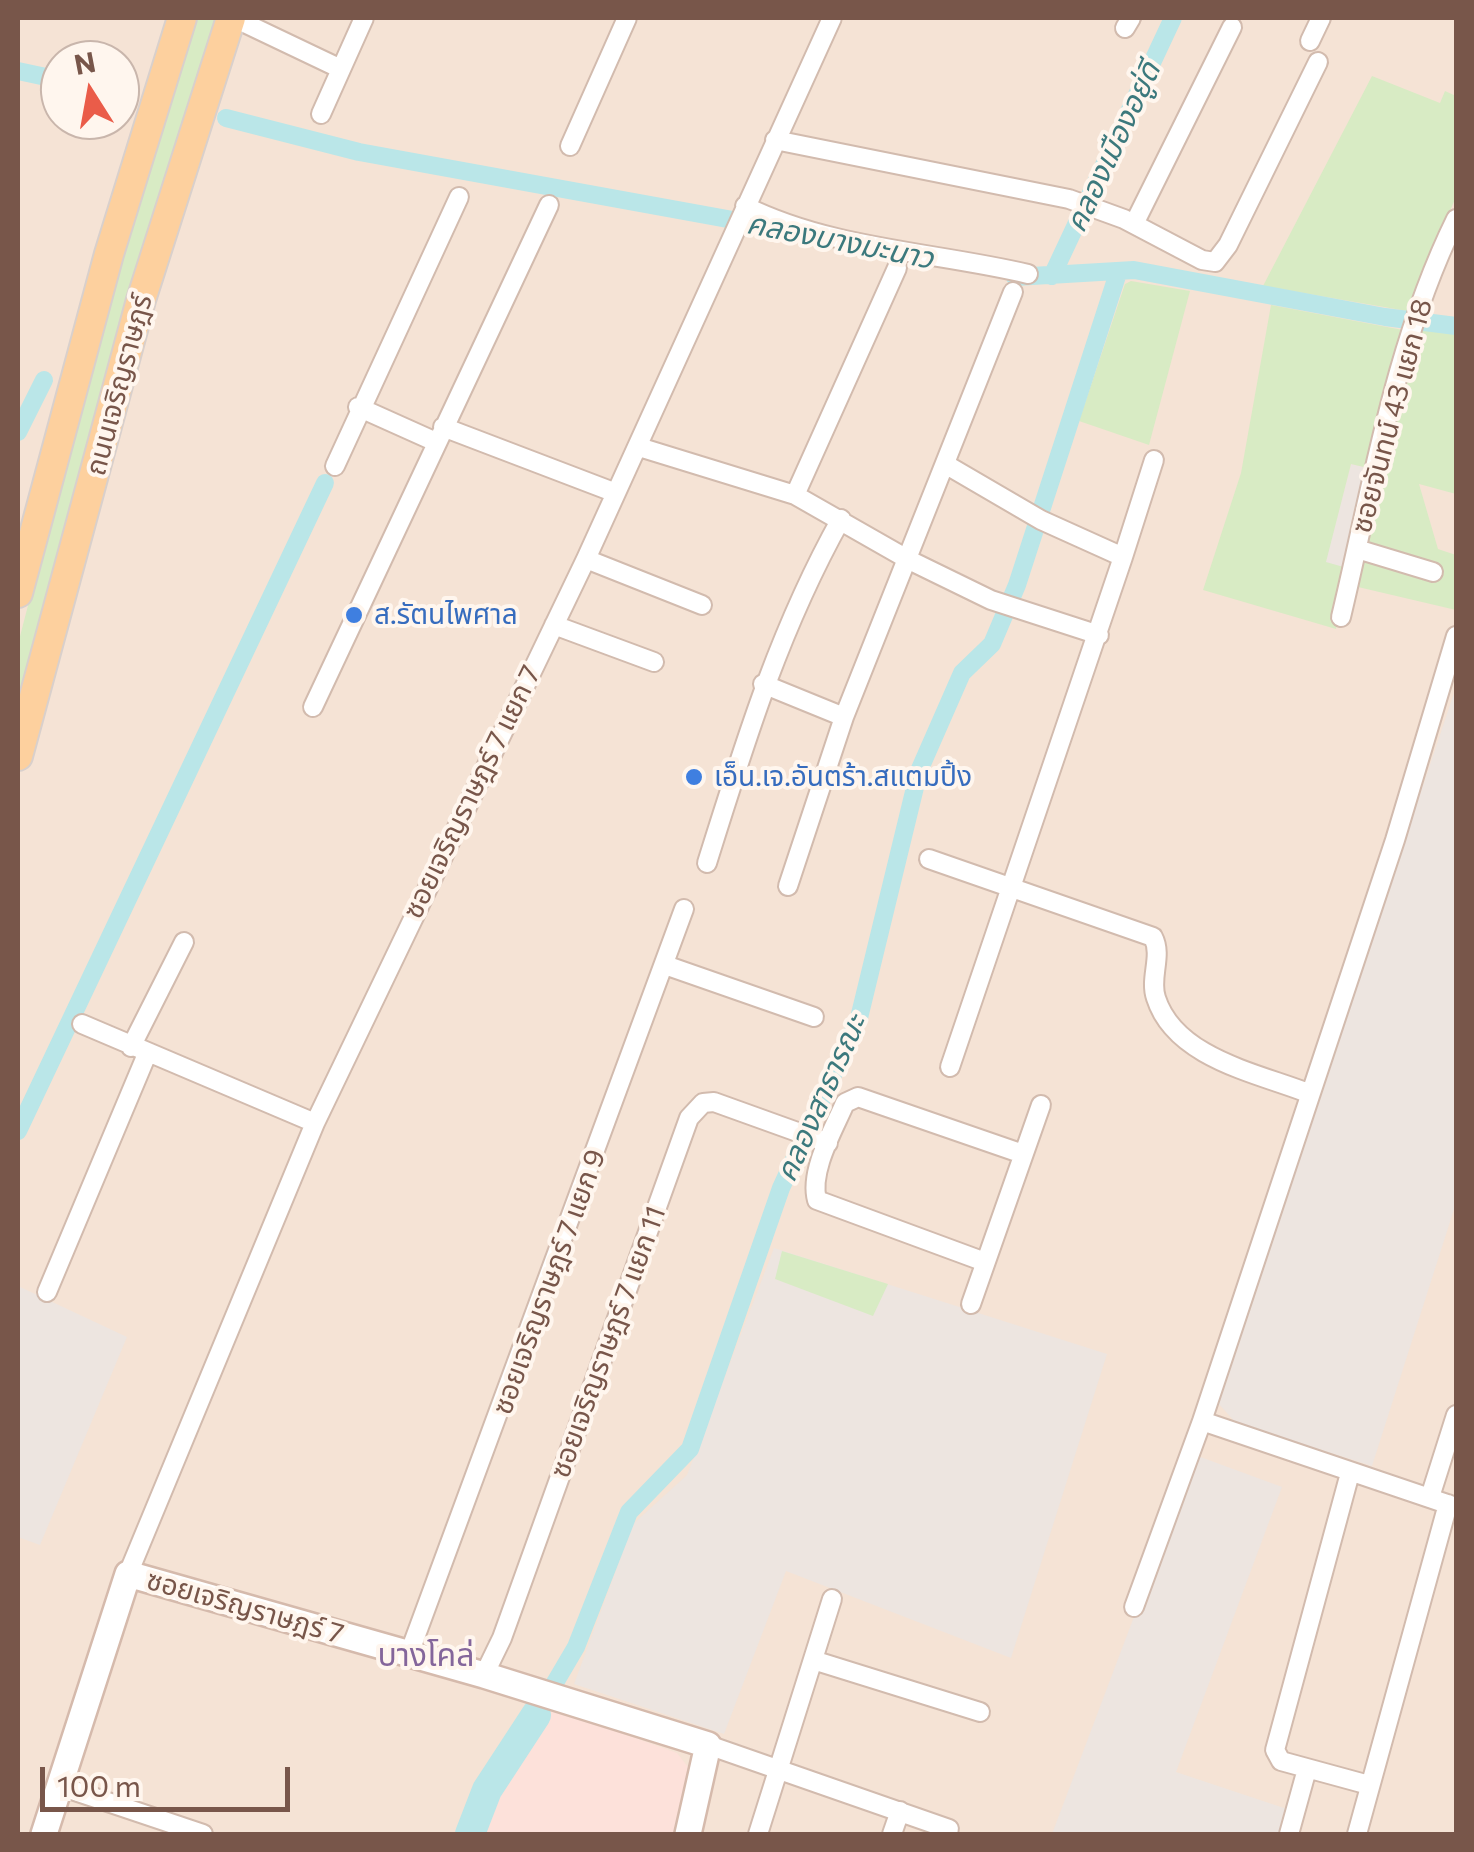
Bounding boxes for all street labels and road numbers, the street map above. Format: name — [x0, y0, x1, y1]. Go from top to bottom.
street label: ถนนเจริญราษฎร์ — [79, 291, 159, 479]
street label: ซอยจันทน์ 43 แยก 18 — [1345, 295, 1439, 537]
street label: ซอยเจริญราษฎร์ 7 แยก 7 — [396, 660, 548, 924]
street label: ซอยเจริญราษฎร์ 7 แยก 9 — [485, 1145, 613, 1419]
street label: ซอยเจริญราษฎร์ 7 แยก 11 — [543, 1202, 673, 1482]
street label: ซอยเจริญราษฎร์ 7 — [143, 1563, 347, 1651]

